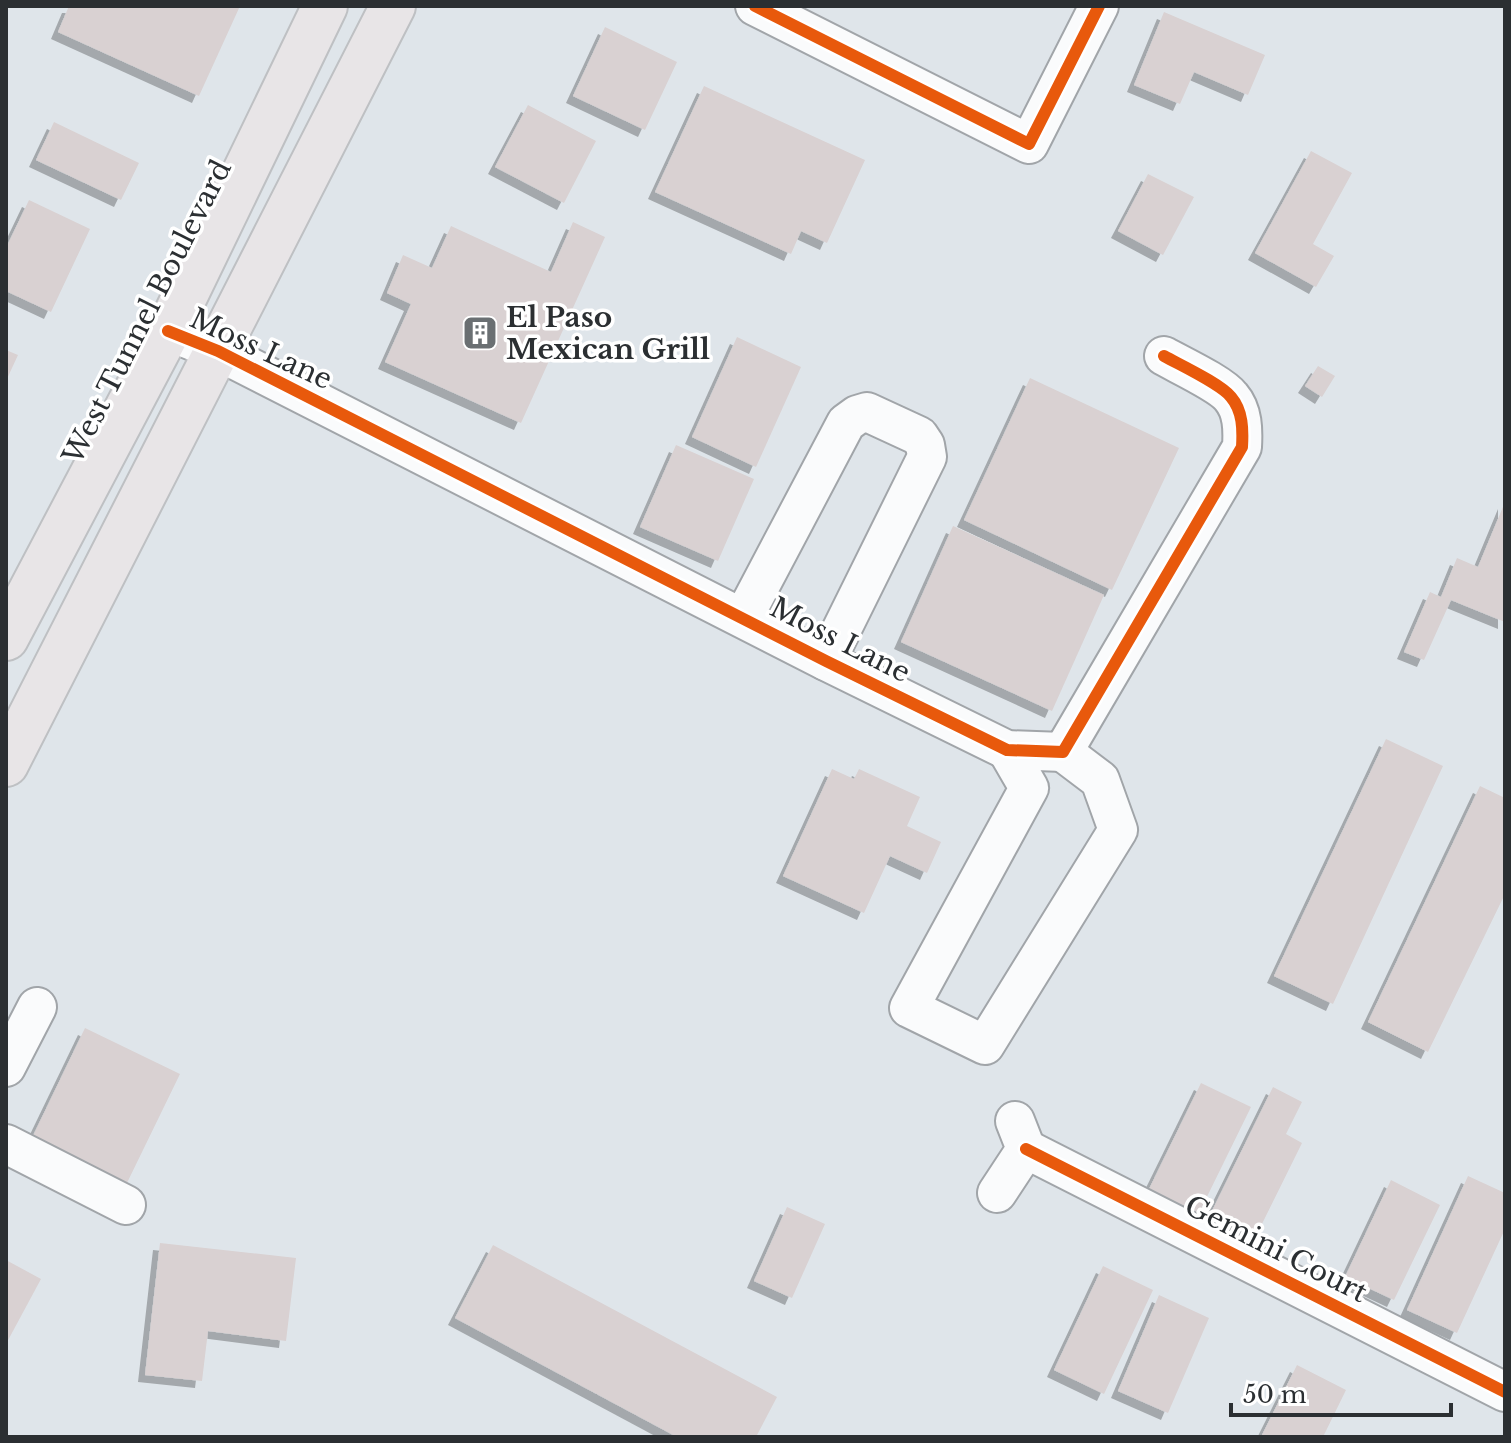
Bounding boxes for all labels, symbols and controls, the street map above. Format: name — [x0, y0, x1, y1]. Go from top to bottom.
street label: West Tunnel Boulevard — [55, 154, 239, 471]
place label: El Paso Mexican Grill — [506, 300, 710, 367]
street label: Moss Lane — [184, 301, 338, 397]
building icon: El Paso Mexican Grill — [461, 314, 499, 352]
street label: Moss Lane — [764, 590, 916, 690]
street label: Gemini Court — [1179, 1188, 1374, 1310]
scale bar — [1231, 1367, 1451, 1417]
text: 50 m — [1243, 1380, 1307, 1409]

